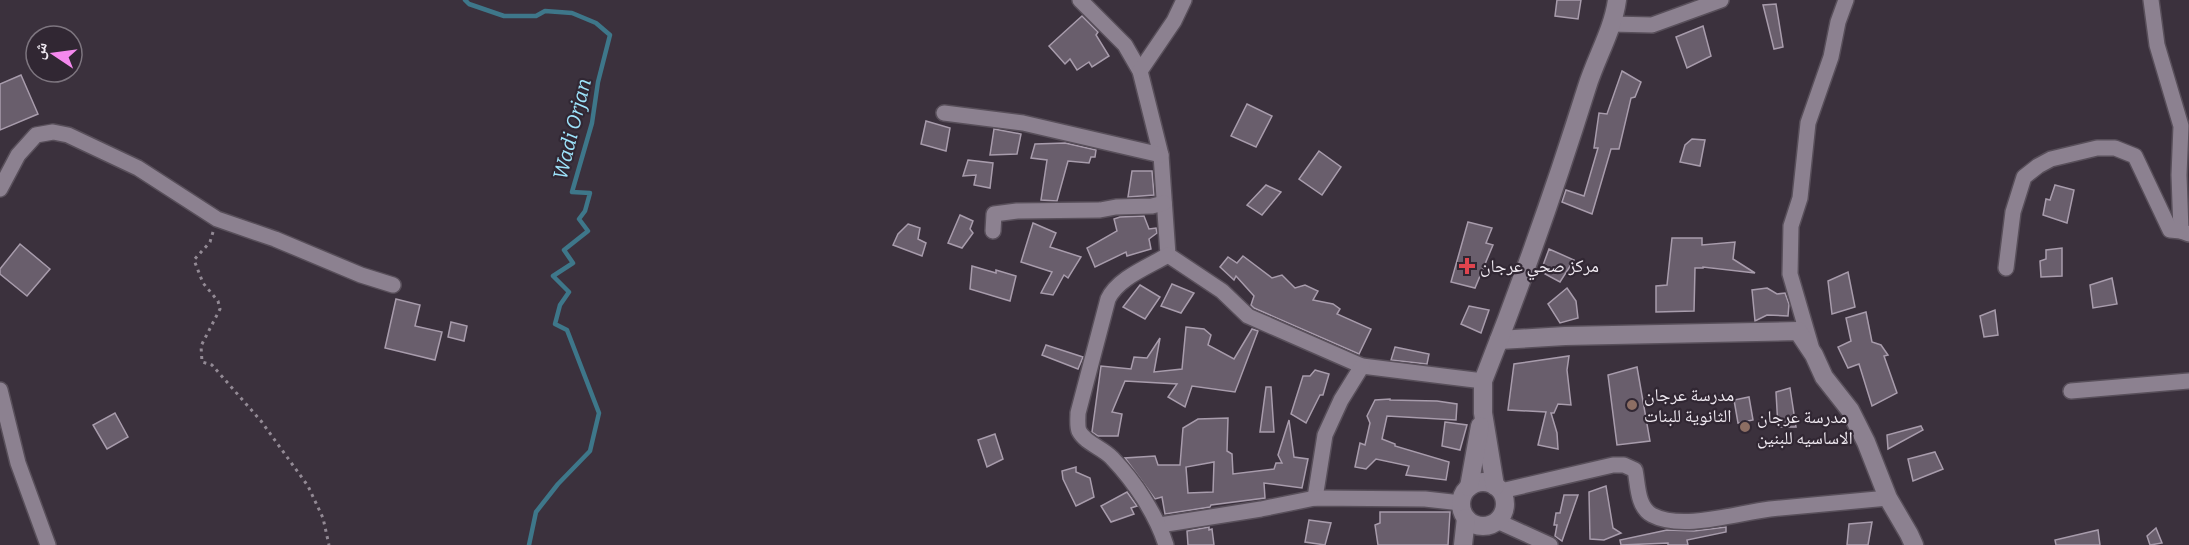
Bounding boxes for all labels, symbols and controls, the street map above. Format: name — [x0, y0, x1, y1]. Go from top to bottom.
north arrow — [24, 24, 84, 84]
text: ش — [29, 40, 51, 61]
water label: Wadi Orjan — [548, 76, 597, 182]
place label: مركز صحي عرجان — [1480, 255, 1599, 281]
marker: مركز صحي عرجان — [1458, 257, 1476, 275]
place label: مدرسة عرجان الثانوية للبنات — [1644, 384, 1734, 427]
marker: مدرسة عرجان الثانوية للبنات — [1625, 398, 1639, 412]
place label: مدرسة عرجان الاساسيه للبنين — [1757, 406, 1853, 449]
marker: مدرسة عرجان الاساسيه للبنين — [1738, 420, 1752, 434]

